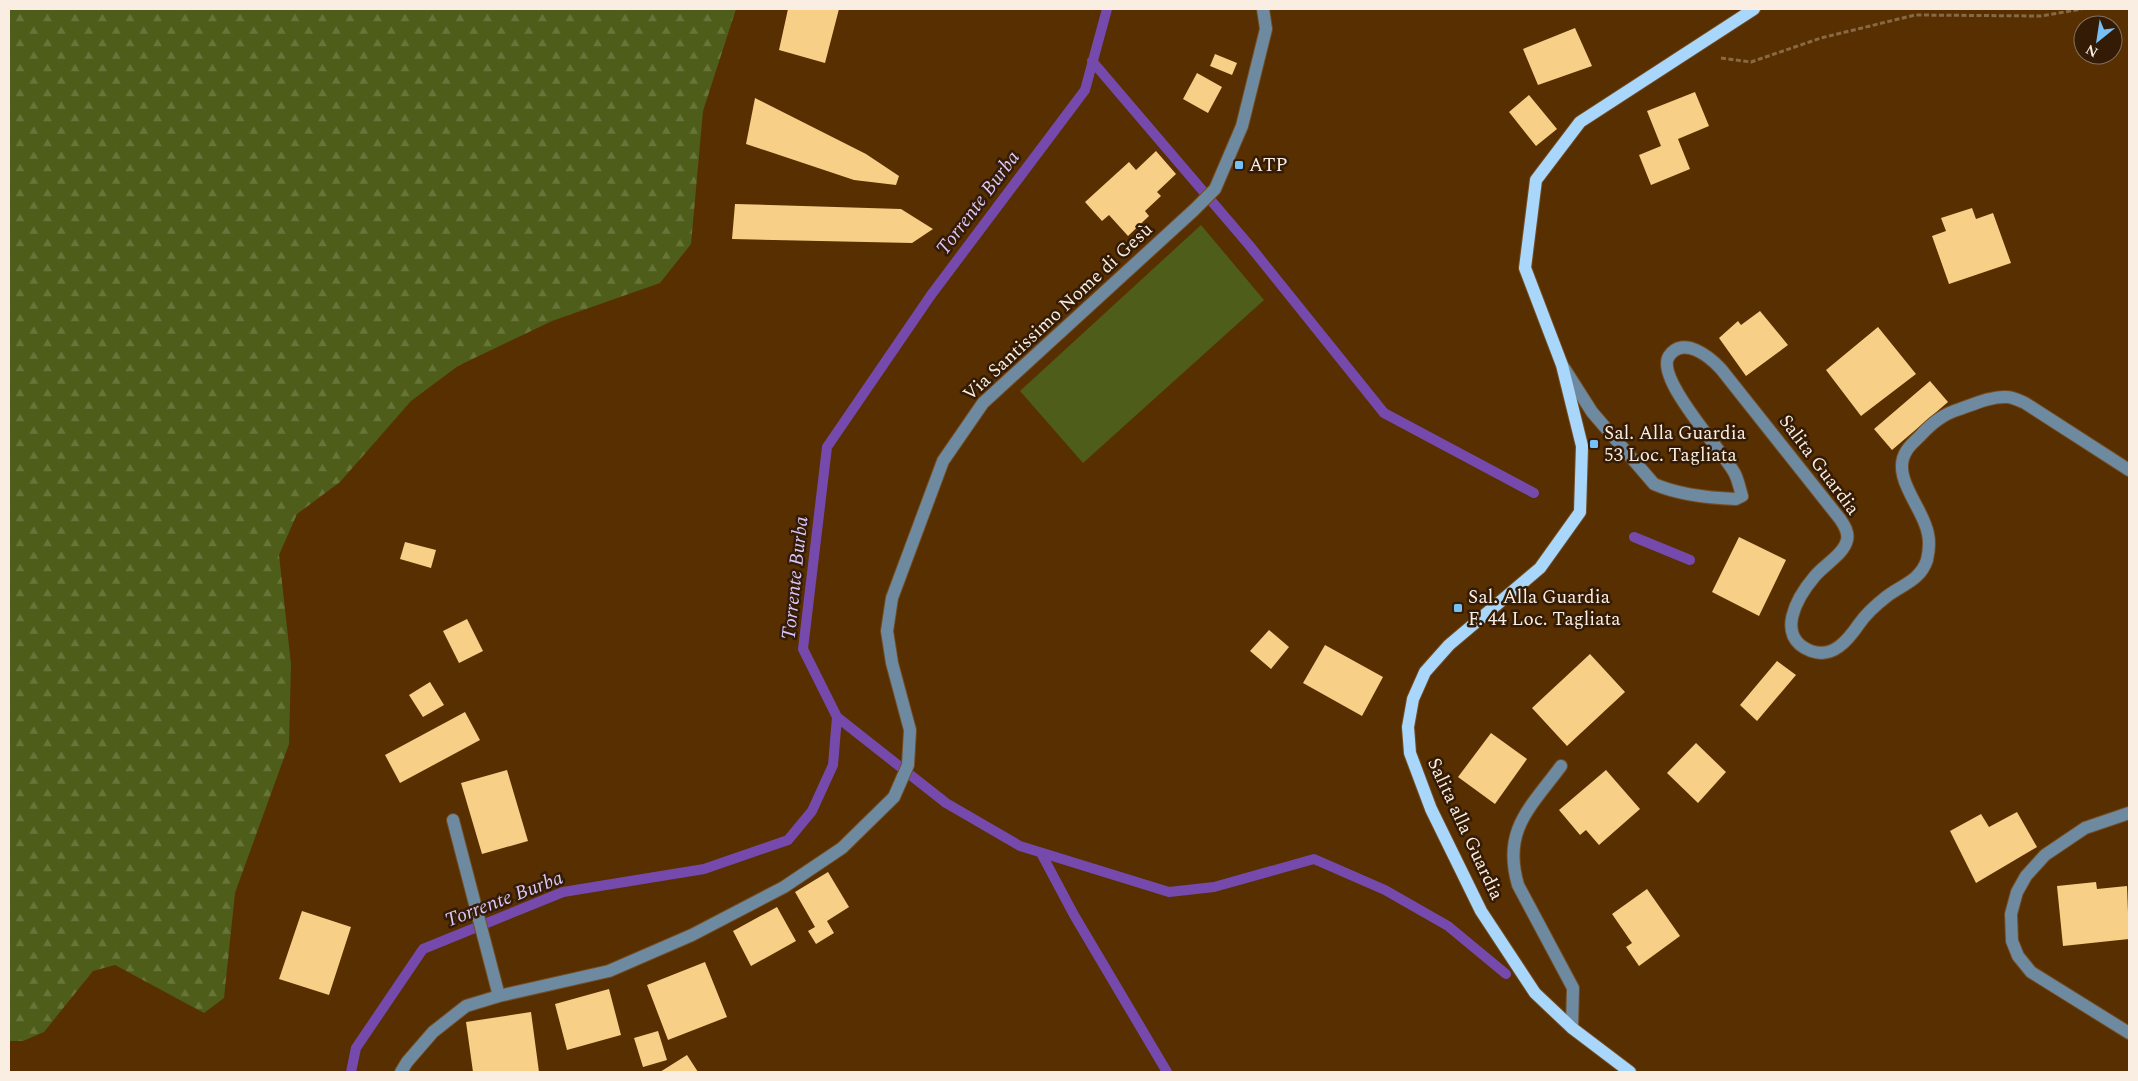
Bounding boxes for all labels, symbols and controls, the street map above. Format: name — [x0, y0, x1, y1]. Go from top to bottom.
north arrow — [2073, 15, 2123, 65]
text: N — [2082, 39, 2102, 63]
water label: Torrente Burba — [929, 144, 1027, 262]
place label: ATP — [1249, 151, 1288, 180]
marker: ATP — [1233, 159, 1245, 171]
street label: Via Santissimo Nome di Gesù — [956, 216, 1160, 408]
street label: Salita Guardia — [1771, 408, 1867, 522]
place label: Sal. Alla Guardia 53 Loc. Tagliata — [1604, 419, 1747, 470]
marker: Sal. Alla Guardia 53 Loc. Tagliata — [1588, 438, 1600, 450]
water label: Torrente Burba — [774, 515, 816, 641]
place label: Sal. Alla Guardia F. 44 Loc. Tagliata — [1468, 583, 1621, 634]
marker: Sal. Alla Guardia F. 44 Loc. Tagliata — [1452, 602, 1464, 614]
street label: Salita alla Guardia — [1419, 753, 1511, 906]
water label: Torrente Burba — [441, 863, 567, 935]

